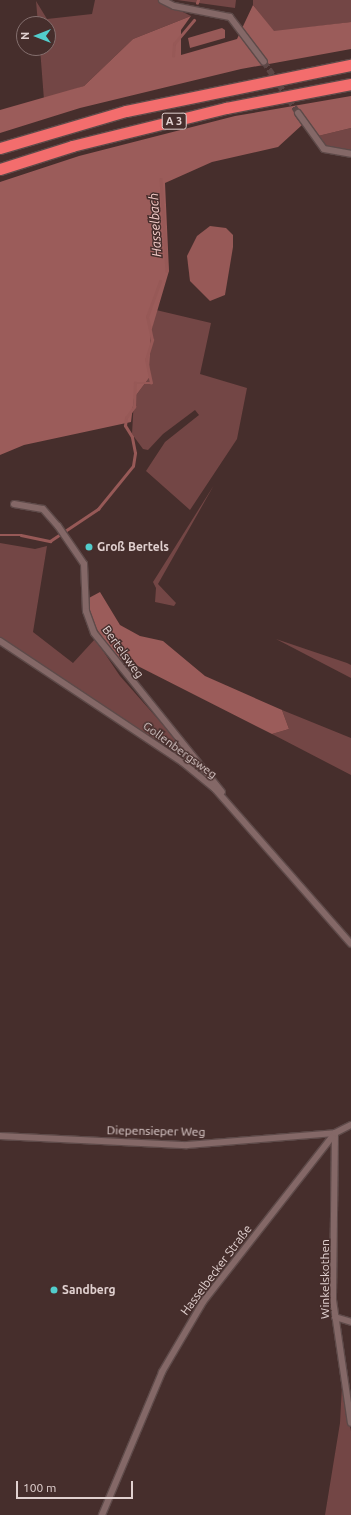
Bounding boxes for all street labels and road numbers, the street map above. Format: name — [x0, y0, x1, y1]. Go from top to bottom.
road number: A 3 — [161, 112, 187, 130]
street label: Bertelsweg — [99, 623, 147, 681]
street label: Gollenbergsweg — [140, 718, 220, 782]
street label: Diepensieper Weg — [107, 1123, 205, 1139]
street label: Hasselbecker Straße — [177, 1222, 255, 1318]
street label: Winkelskothen — [318, 1239, 332, 1319]

